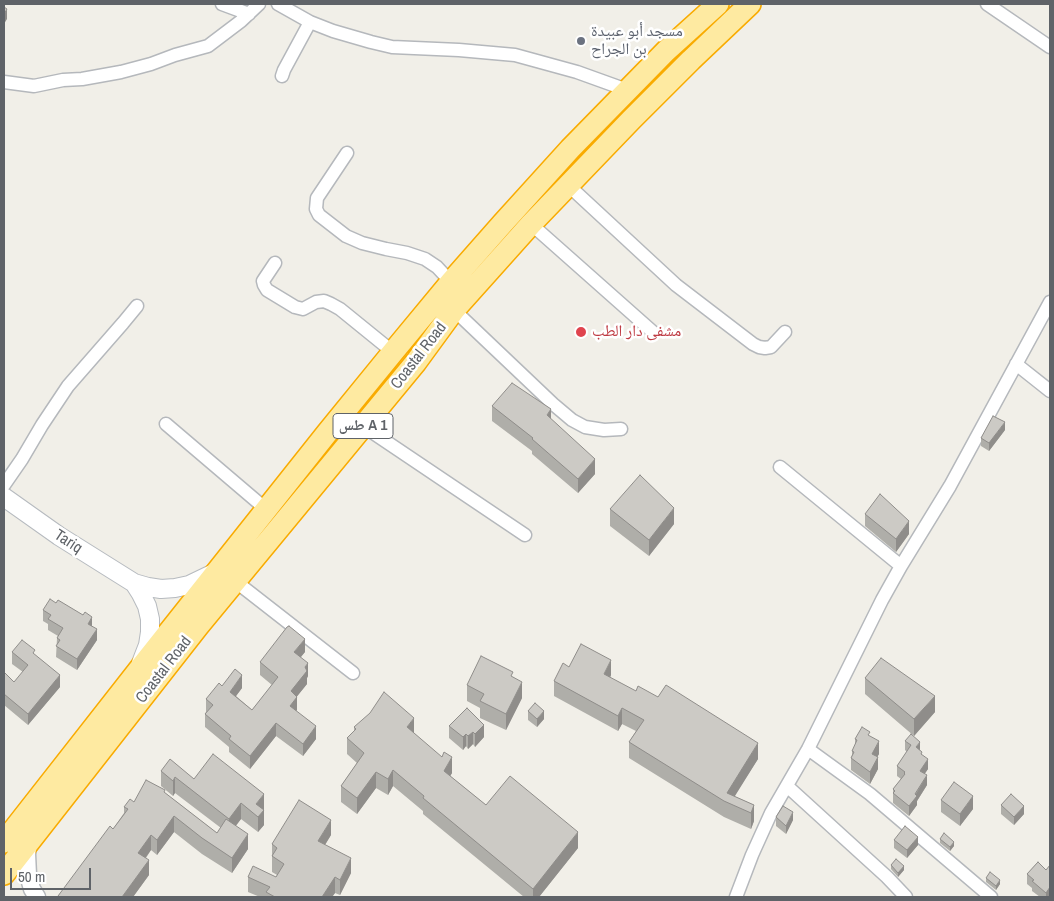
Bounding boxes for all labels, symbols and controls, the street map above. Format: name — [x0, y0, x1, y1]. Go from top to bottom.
place label: مسجد أبو عبيدة بن الجراح — [591, 22, 683, 60]
marker: مسجد أبو عبيدة بن الجراح — [575, 35, 587, 47]
street label: Coastal Road — [387, 319, 451, 393]
place label: مشفى دار الطب — [592, 322, 681, 342]
marker: مشفى دار الطب — [574, 325, 588, 339]
road number: طس A 1 — [333, 414, 393, 438]
street label: Tariq — [50, 526, 86, 558]
street label: Coastal Road — [132, 633, 196, 707]
scale bar — [12, 858, 94, 890]
text: 50 m — [18, 866, 45, 887]

